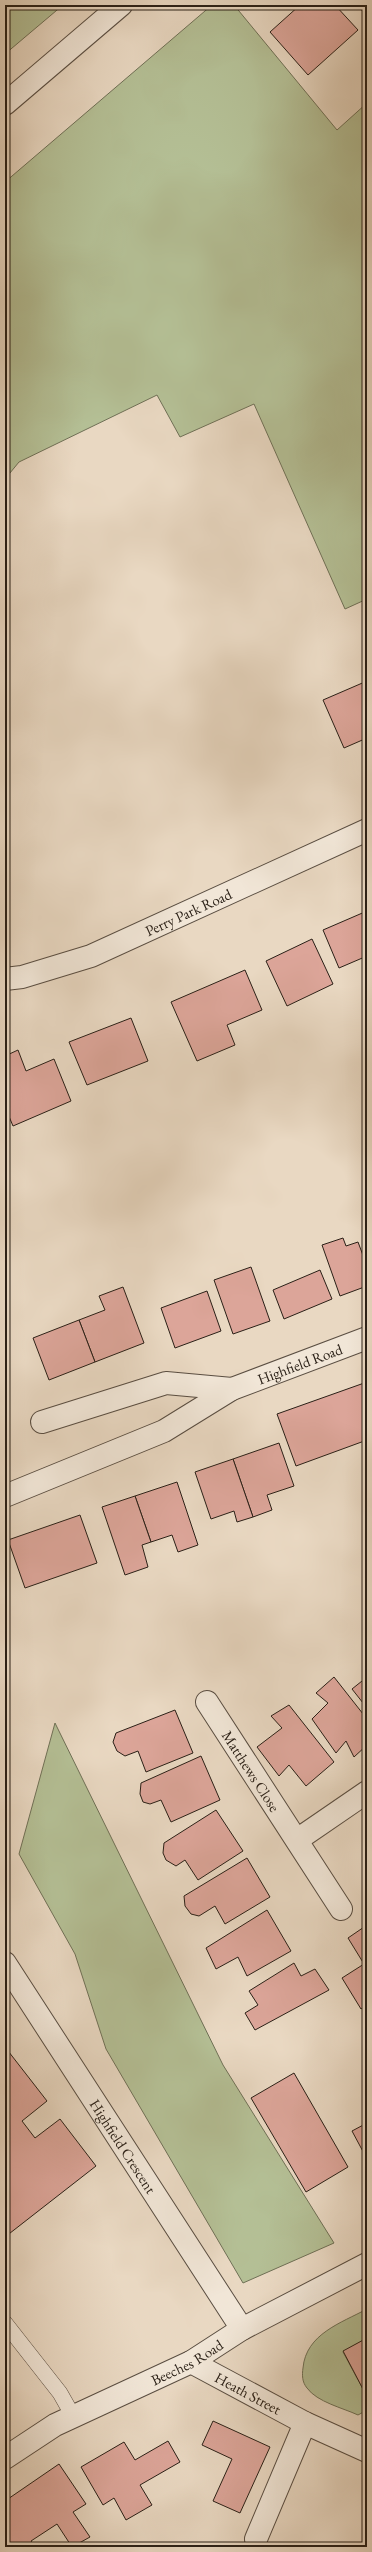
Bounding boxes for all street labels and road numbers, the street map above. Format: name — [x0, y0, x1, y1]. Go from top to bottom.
street label: Perry Park Road — [142, 884, 235, 940]
street label: Highfield Road — [254, 1339, 345, 1388]
street label: Matthews Close — [218, 1727, 285, 1815]
street label: Highfield Crescent — [86, 2095, 161, 2197]
street label: Beeches Road — [148, 2334, 227, 2389]
street label: Heath Street — [212, 2367, 285, 2418]

